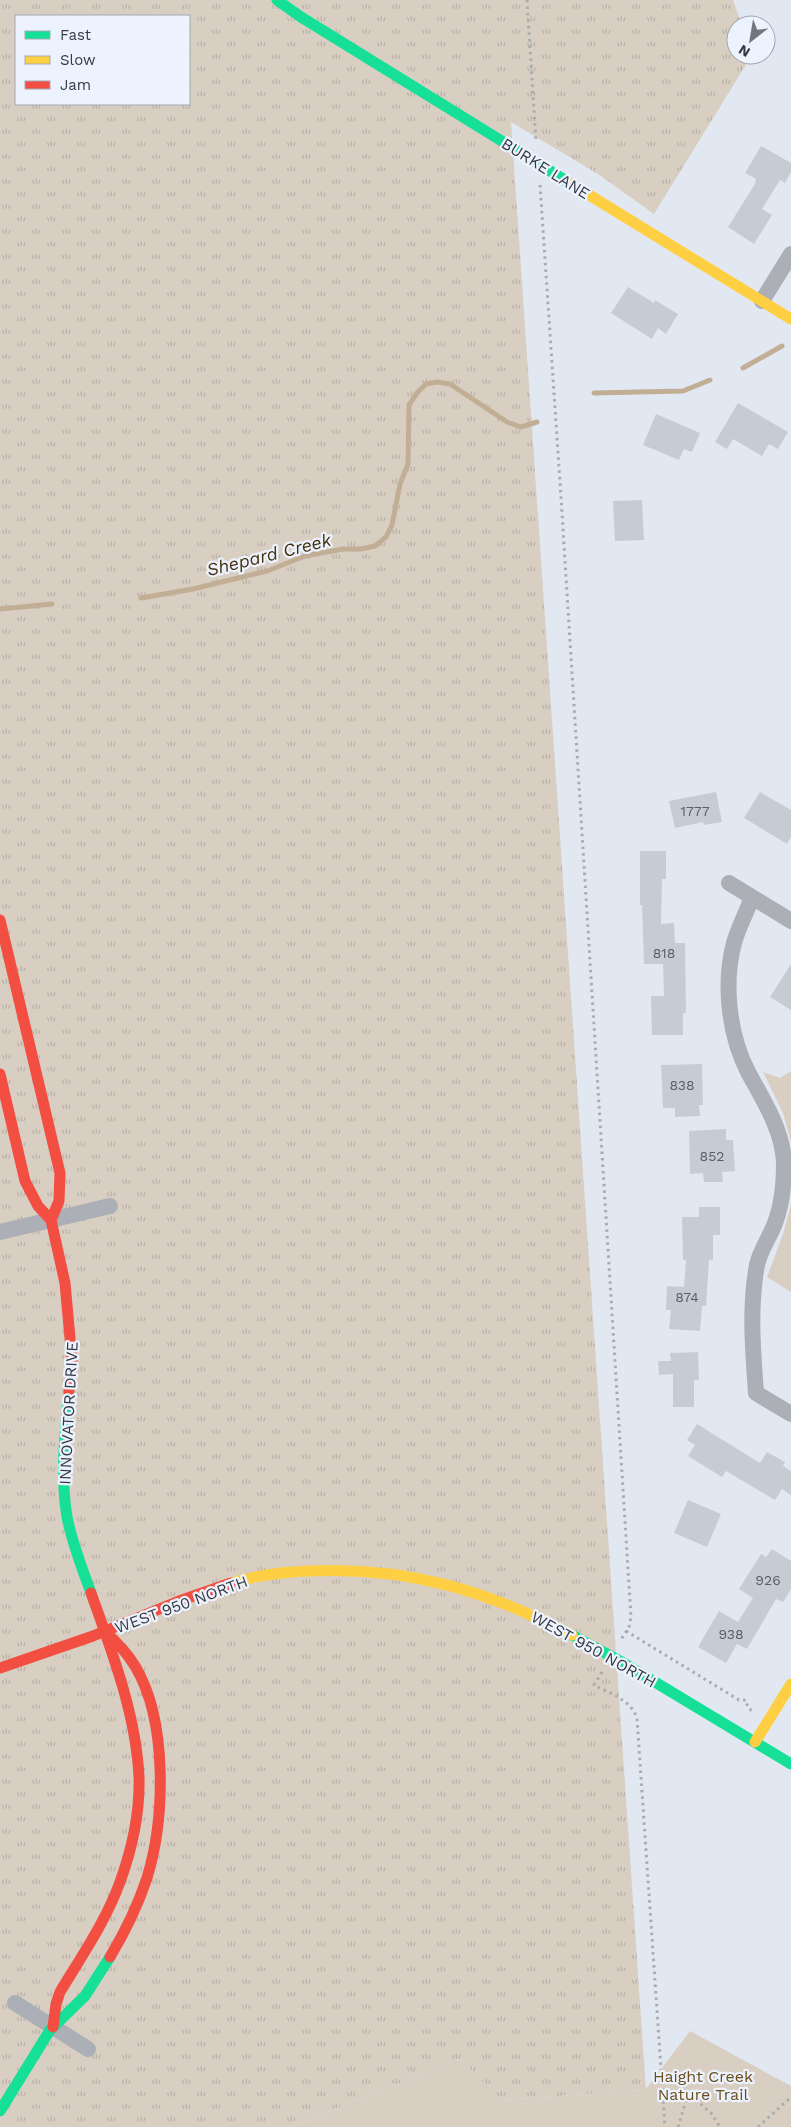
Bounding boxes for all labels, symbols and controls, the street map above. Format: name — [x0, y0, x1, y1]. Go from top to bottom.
legend — [15, 15, 190, 105]
north arrow — [726, 15, 776, 65]
text: Fast — [60, 26, 92, 44]
text: N — [736, 42, 753, 61]
text: Slow — [60, 51, 96, 69]
text: Jam — [60, 76, 91, 94]
street label: BURKE LANE — [498, 134, 593, 203]
water label: Shepard Creek — [204, 529, 335, 580]
house number: 1777 — [680, 803, 710, 819]
house number: 818 — [653, 945, 675, 961]
house number: 838 — [669, 1077, 695, 1093]
house number: 852 — [700, 1148, 724, 1164]
house number: 874 — [675, 1289, 699, 1305]
street label: INNOVATOR DRIVE — [55, 1341, 82, 1485]
street label: WEST 950 NORTH — [112, 1572, 250, 1637]
house number: 926 — [755, 1572, 781, 1588]
street label: WEST 950 NORTH — [528, 1607, 660, 1692]
house number: 938 — [718, 1626, 744, 1642]
park label: Haight Creek Nature Trail — [653, 2067, 753, 2104]

